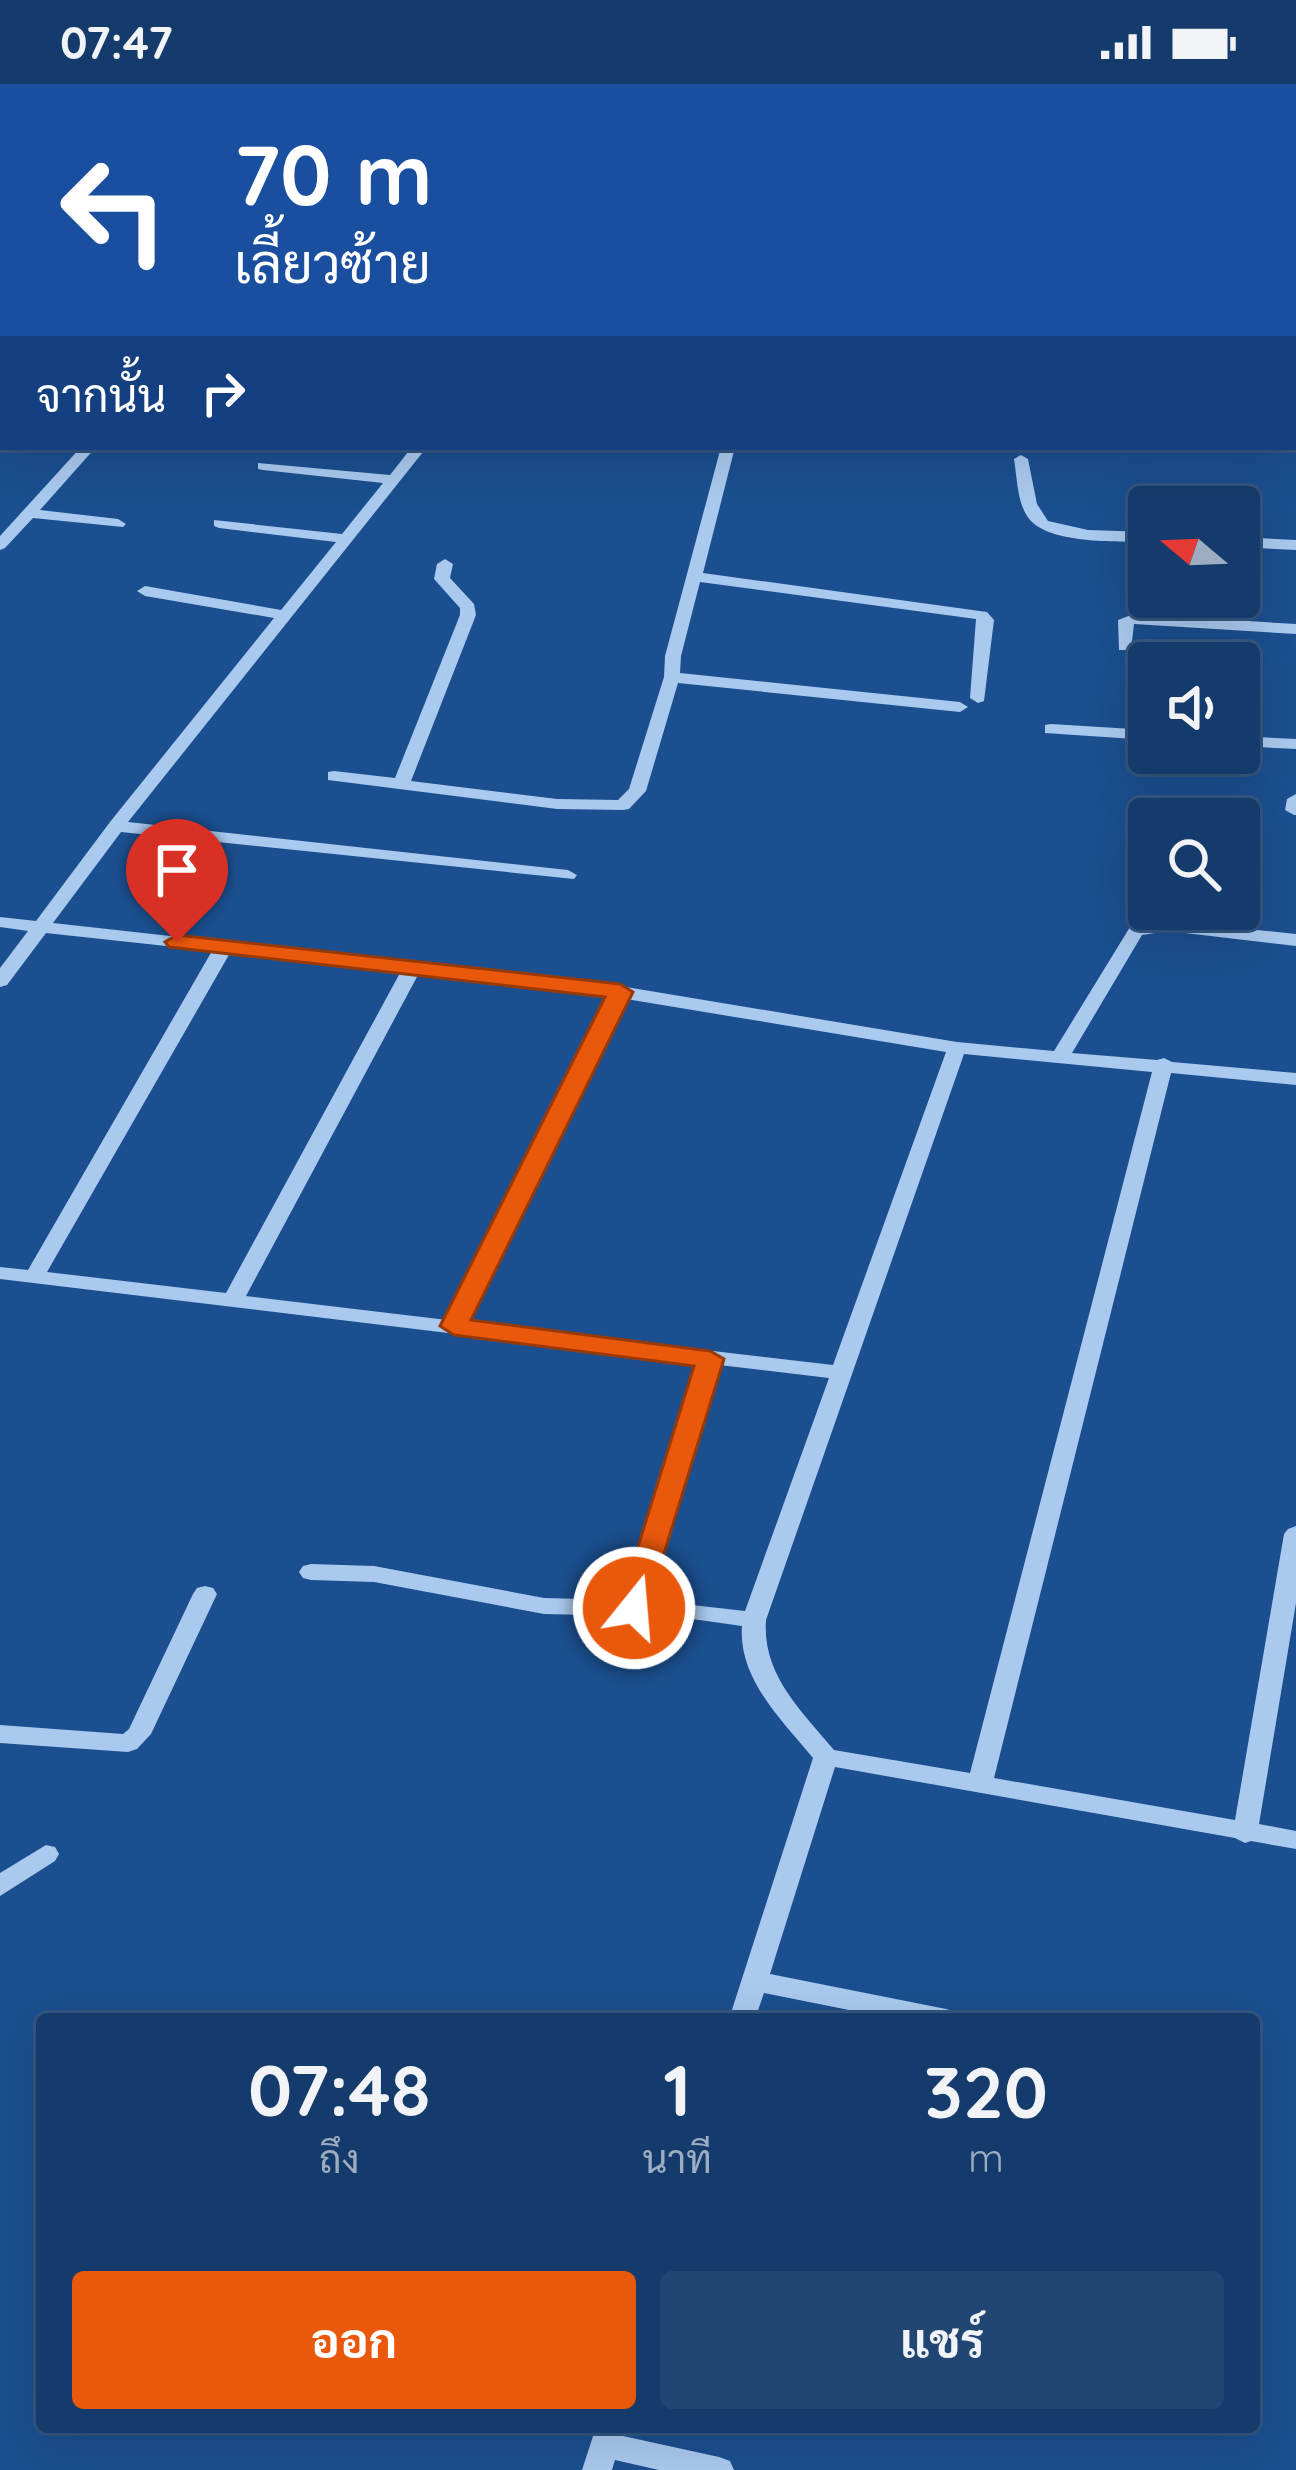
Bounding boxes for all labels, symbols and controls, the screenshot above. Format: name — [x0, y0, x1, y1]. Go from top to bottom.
text: 07:47 — [60, 14, 173, 70]
text: 70 m — [234, 121, 433, 226]
icon: left — [36, 132, 192, 288]
text: เลี้ยวซ้าย — [234, 229, 431, 297]
icon: right — [190, 360, 256, 426]
text: จากนั้น — [36, 367, 166, 423]
north arrow — [1128, 486, 1260, 618]
map controls — [1128, 486, 1260, 930]
button: sound — [1128, 642, 1260, 774]
button: search — [1128, 798, 1260, 930]
pin — [126, 819, 228, 942]
icon: arrive — [144, 837, 210, 903]
position arrow — [571, 1545, 697, 1671]
text: 07:48 — [248, 2044, 430, 2134]
text: 1 — [663, 2044, 691, 2134]
text: 320 — [924, 2046, 1048, 2136]
text: m — [968, 2133, 1004, 2182]
text: ถึง — [319, 2134, 359, 2183]
text: นาที — [643, 2134, 712, 2183]
button: ออก — [72, 2271, 636, 2409]
button: แชร์ — [660, 2271, 1224, 2409]

